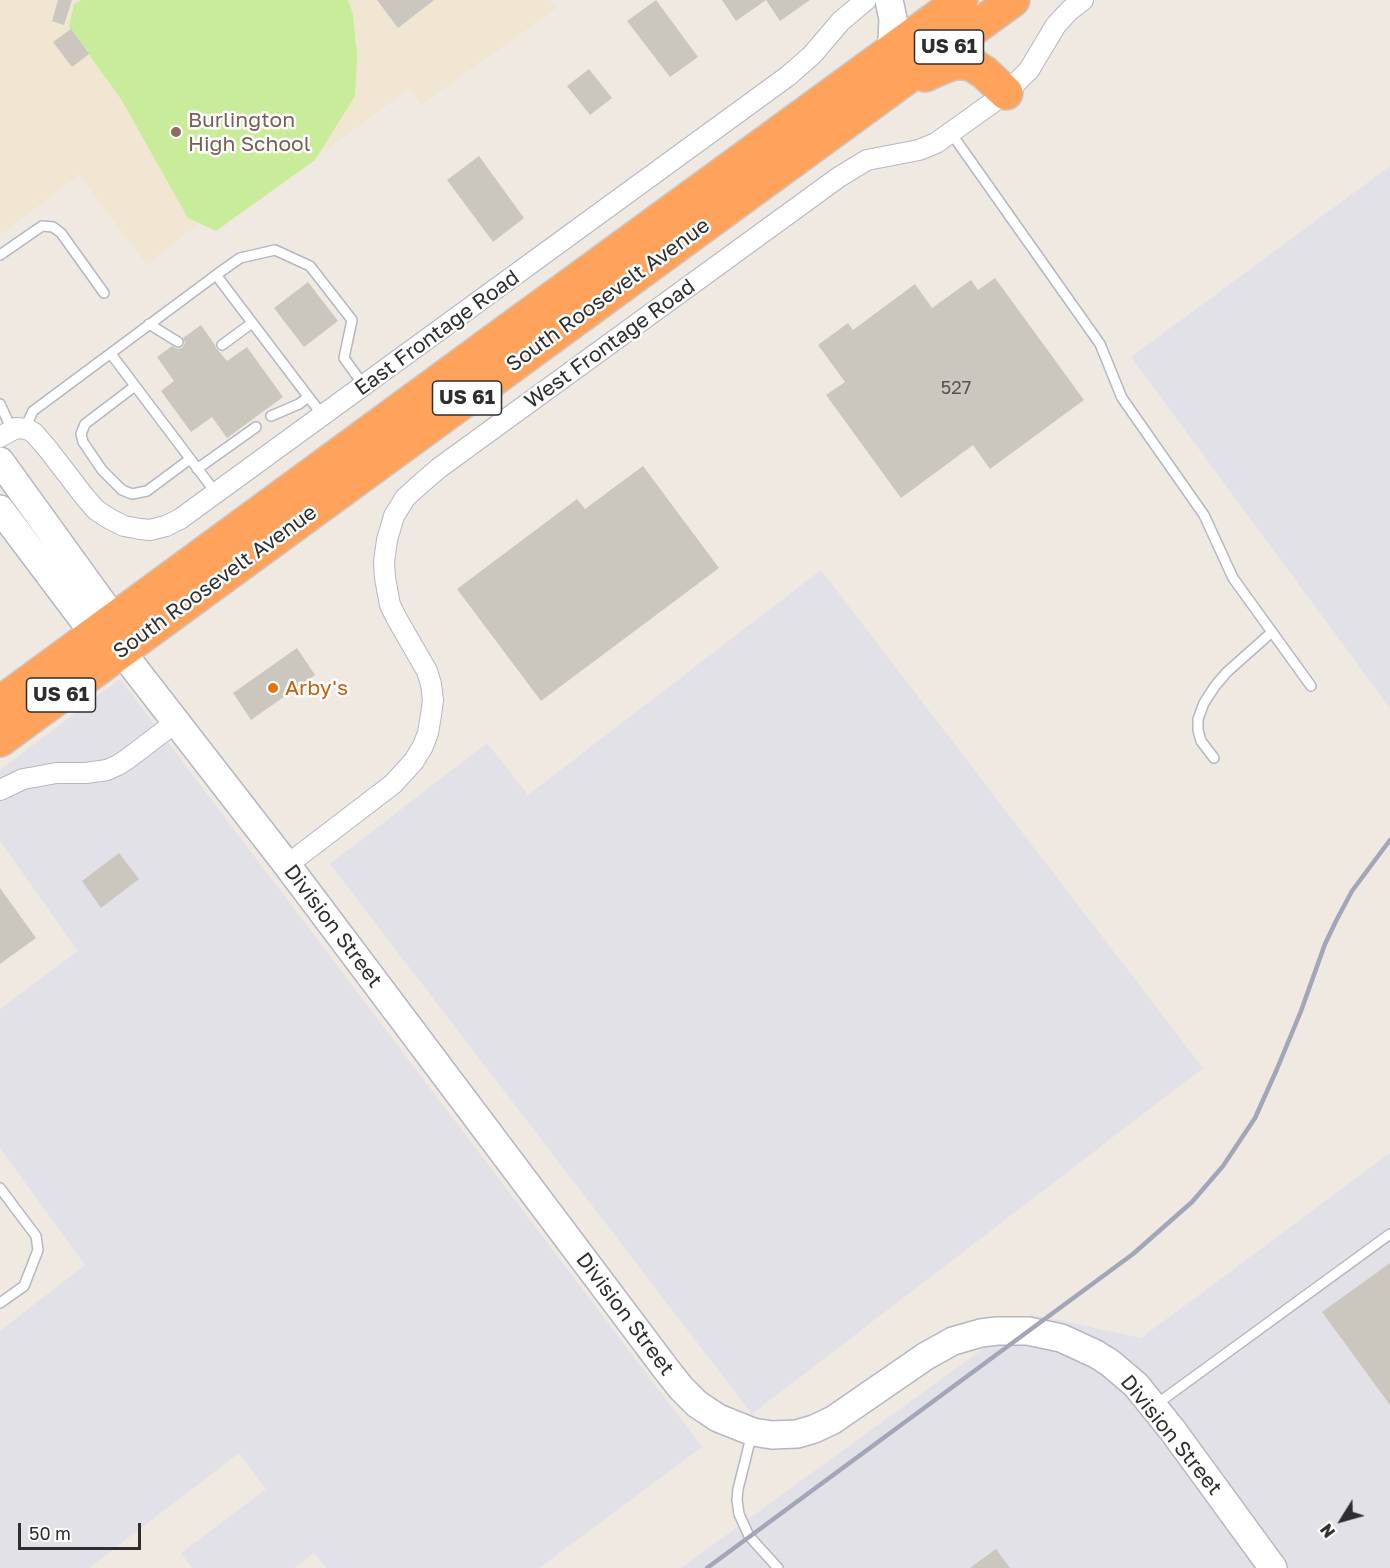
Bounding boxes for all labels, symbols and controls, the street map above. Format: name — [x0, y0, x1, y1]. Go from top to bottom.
road number: US 61 — [914, 30, 984, 64]
place label: Burlington High School — [188, 107, 310, 157]
marker: Burlington High School — [169, 125, 183, 139]
street label: South Roosevelt Avenue — [501, 213, 715, 377]
street label: East Frontage Road — [350, 265, 524, 401]
street label: West Frontage Road — [520, 274, 700, 414]
house number: 527 — [941, 377, 971, 399]
road number: US 61 — [432, 381, 502, 415]
street label: South Roosevelt Avenue — [108, 500, 322, 664]
place label: Arby's — [285, 675, 348, 701]
road number: US 61 — [26, 678, 96, 712]
marker: Arby's — [266, 681, 280, 695]
street label: Division Street — [279, 860, 387, 992]
street label: Division Street — [571, 1248, 679, 1380]
street label: Division Street — [1115, 1370, 1227, 1500]
north arrow — [1312, 1490, 1372, 1550]
scale bar — [21, 1511, 144, 1549]
text: N — [1316, 1520, 1339, 1542]
text: 50 m — [29, 1522, 71, 1544]

